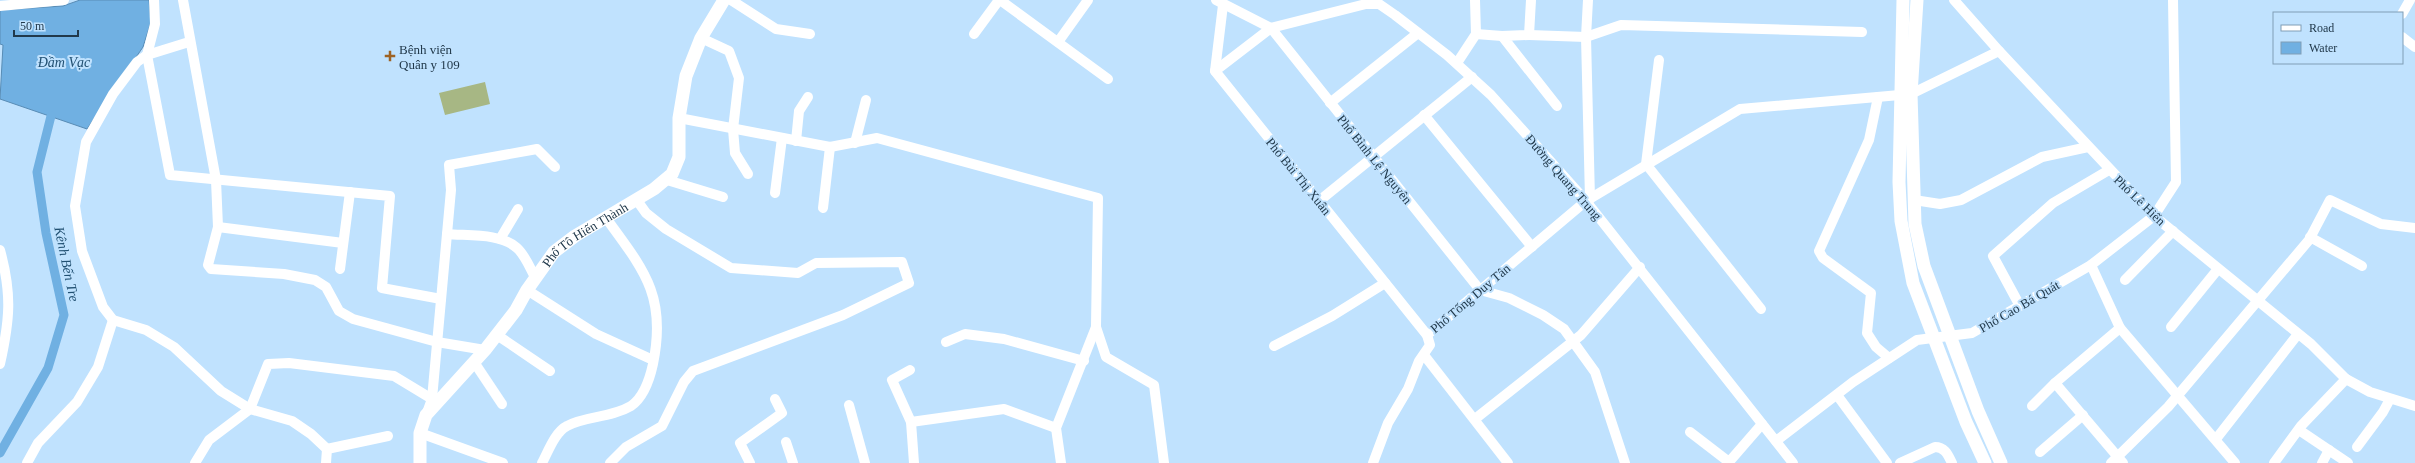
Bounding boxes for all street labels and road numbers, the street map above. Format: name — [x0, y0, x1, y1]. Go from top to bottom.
street label: Phố Bình Lệ Nguyên — [1334, 112, 1415, 207]
street label: Đường Quang Trung — [1522, 131, 1605, 224]
street label: Phố Bùi Thị Xuân — [1263, 135, 1335, 218]
street label: Phố Lê Hiến — [2111, 172, 2169, 229]
street label: Phố Tô Hiến Thành — [539, 199, 631, 270]
street label: Phố Tống Duy Tân — [1427, 260, 1514, 336]
street label: Phố Cao Bá Quát — [1976, 277, 2063, 336]

